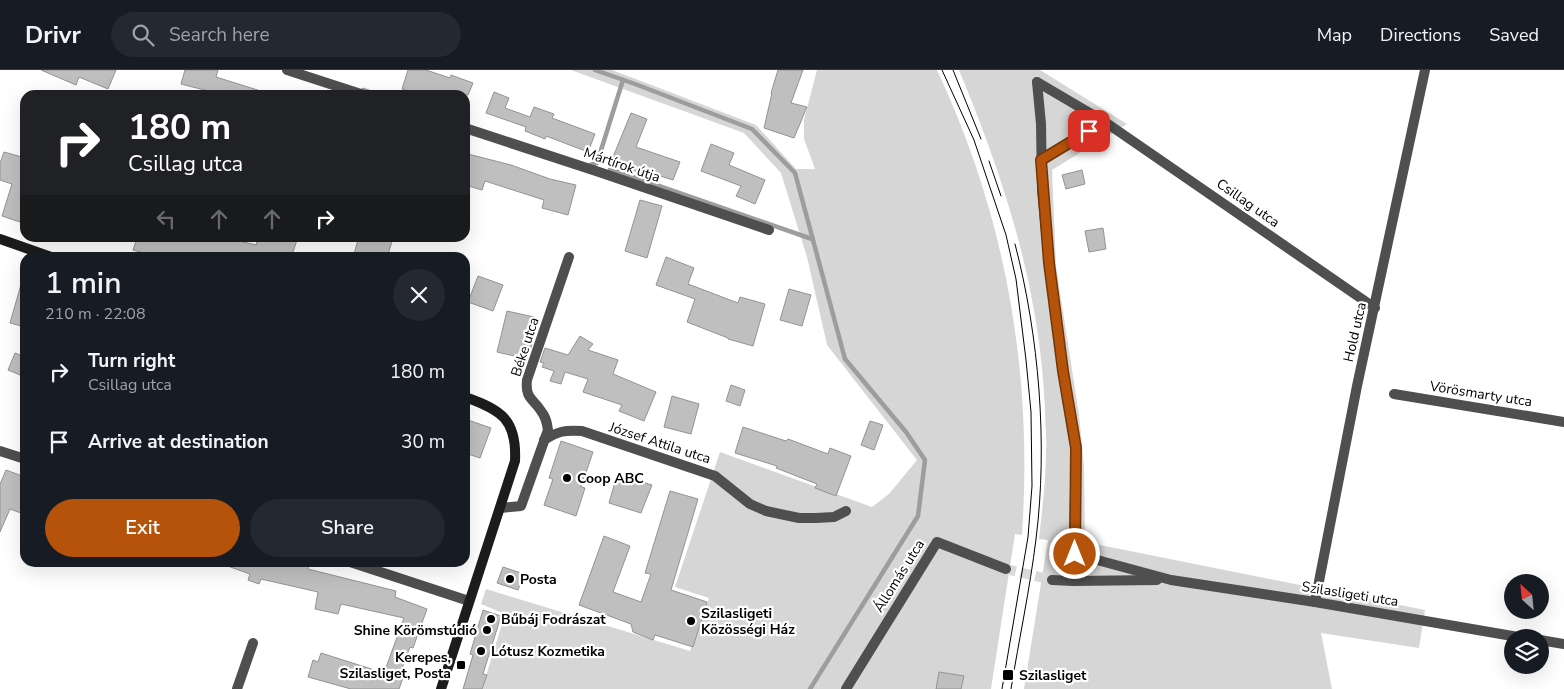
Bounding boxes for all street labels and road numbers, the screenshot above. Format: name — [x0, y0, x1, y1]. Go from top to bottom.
street label: Mártírok útja — [581, 143, 663, 187]
street label: Csillag utca — [1213, 174, 1283, 232]
street label: Hold utca — [1339, 300, 1371, 364]
street label: Béke utca — [506, 315, 544, 379]
street label: Vörösmarty utca — [1428, 376, 1533, 411]
street label: József Attila utca — [606, 417, 713, 468]
street label: Állomás utca — [869, 536, 929, 616]
street label: Szilasligeti utca — [1300, 577, 1400, 611]

